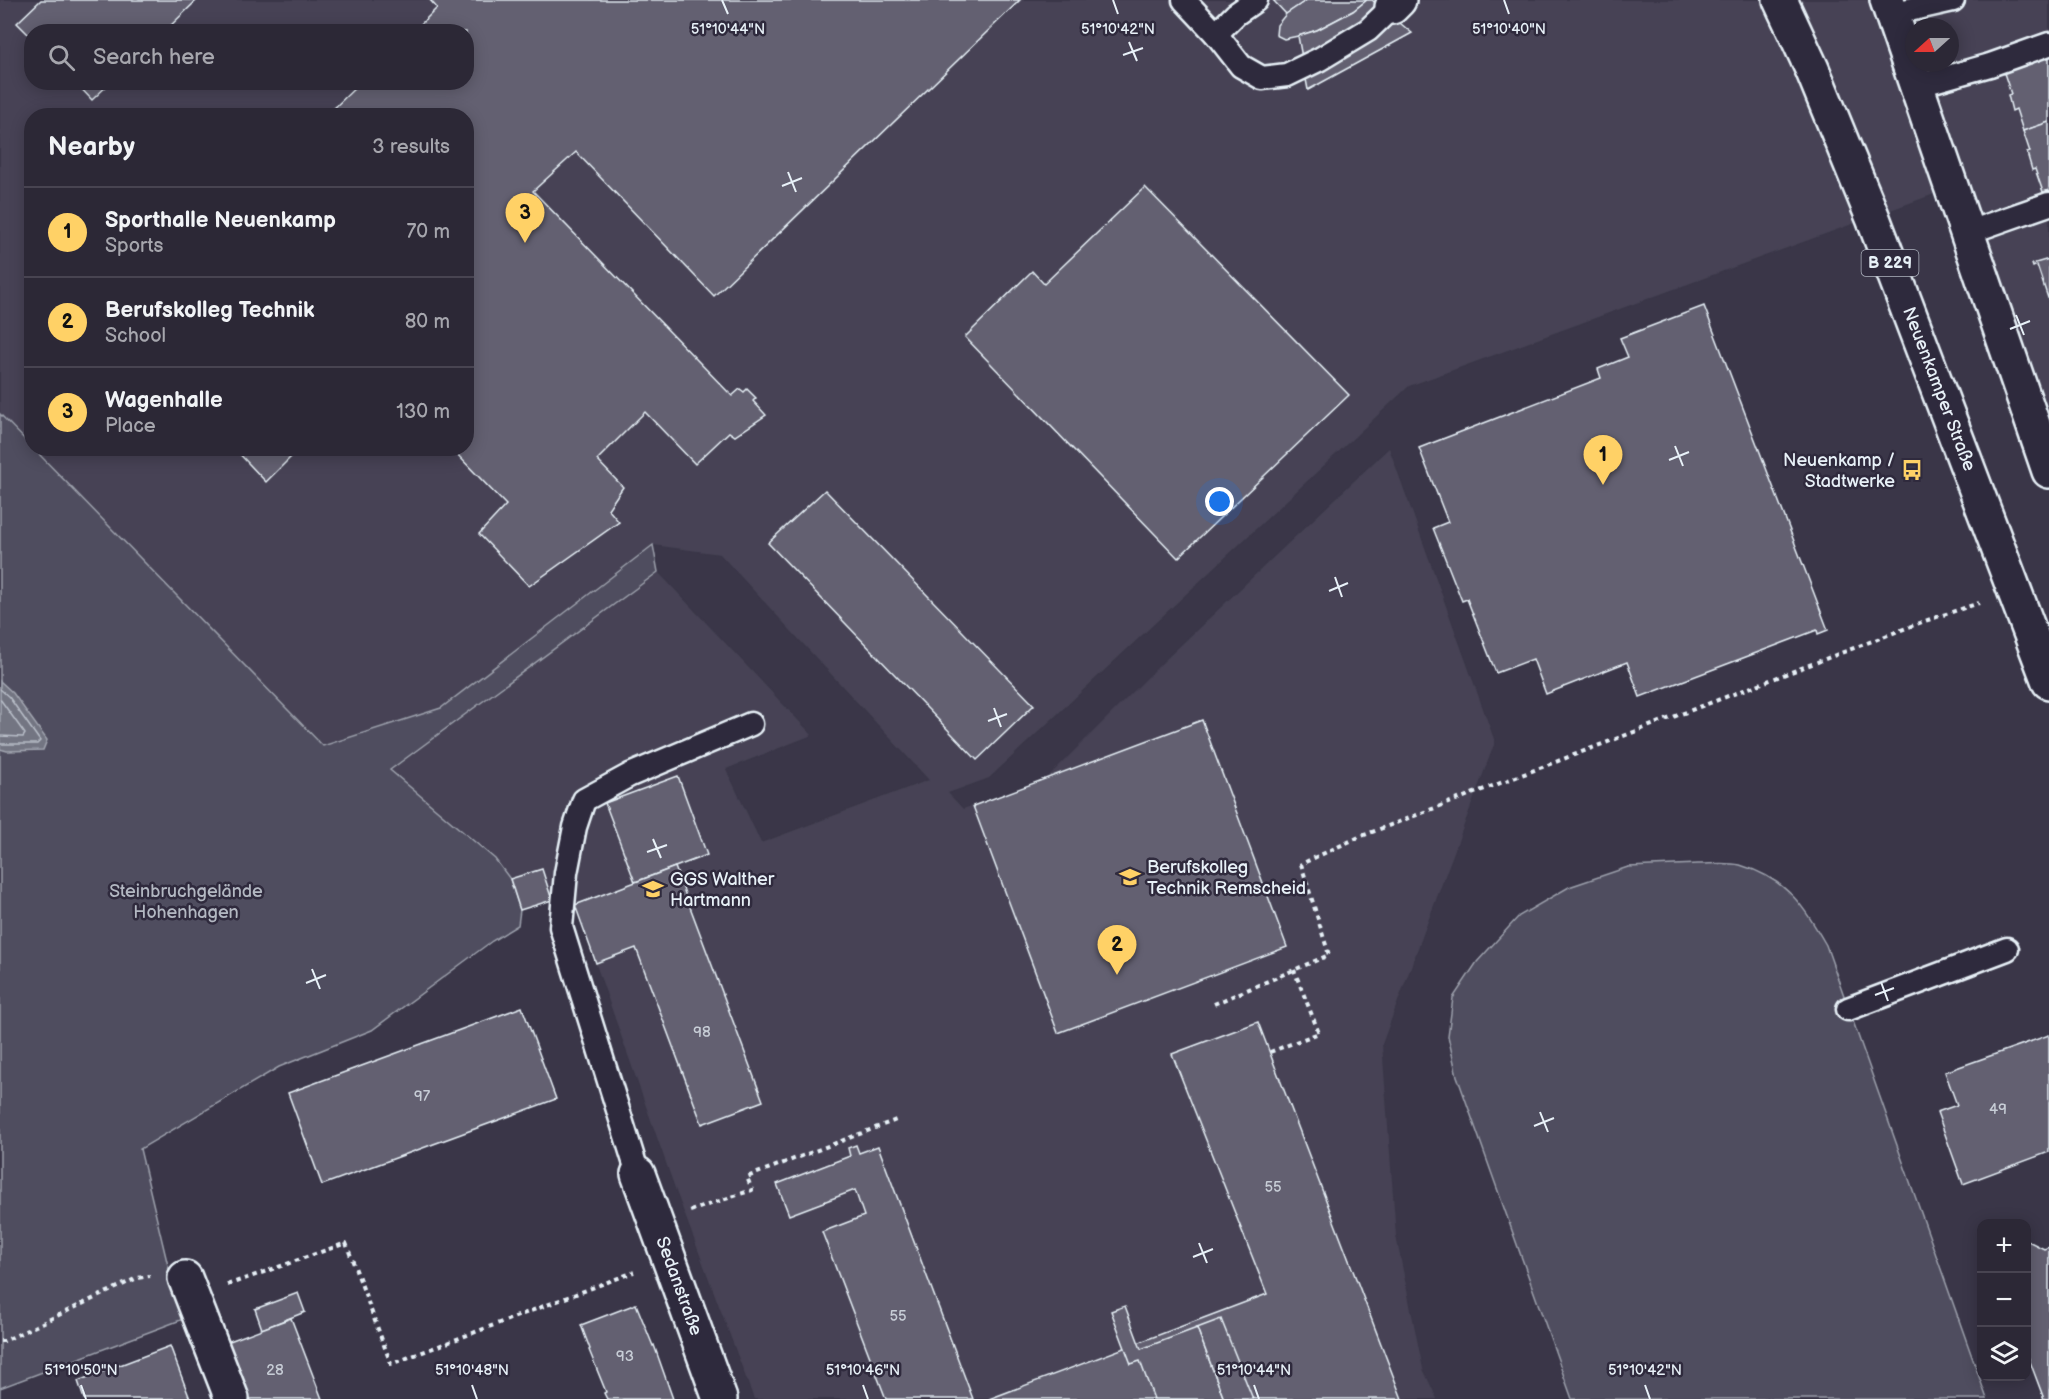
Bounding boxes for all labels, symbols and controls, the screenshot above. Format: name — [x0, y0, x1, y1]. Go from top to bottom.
north arrow — [1905, 18, 1959, 72]
text: 51°10'44"N — [691, 20, 765, 39]
text: 51°10'42"N — [1081, 20, 1155, 39]
text: 51°10'40"N — [1472, 20, 1546, 39]
search box — [24, 24, 474, 90]
icon: search — [45, 41, 78, 74]
text: Search here — [93, 44, 215, 71]
text: Nearby — [48, 132, 135, 163]
text: 3 results — [372, 135, 450, 159]
pin: 3 — [506, 194, 544, 243]
text: Sporthalle Neuenkamp — [105, 207, 336, 234]
text: 1 — [63, 220, 72, 244]
text: 70 m — [406, 220, 450, 244]
text: Sports — [105, 234, 163, 258]
road number: B 229 — [1862, 250, 1918, 276]
text: Berufskolleg Technik — [105, 297, 315, 324]
street label: Neuenkamper Straße — [1898, 304, 1980, 474]
text: 2 — [62, 310, 73, 334]
text: 80 m — [405, 310, 450, 334]
text: School — [105, 324, 166, 348]
text: Wagenhalle — [105, 387, 223, 414]
text: 3 — [62, 400, 73, 424]
text: 130 m — [396, 400, 450, 424]
text: Place — [105, 414, 156, 438]
pin: 1 — [1584, 436, 1622, 485]
place label: Neuenkamp / Stadtwerke — [1783, 450, 1895, 492]
bus stop icon: Neuenkamp / Stadtwerke — [1900, 458, 1924, 482]
your location — [1205, 487, 1234, 516]
place label: Berufskolleg Technik Remscheid — [1147, 857, 1306, 899]
school or university icon: Berufskolleg Technik Remscheid — [1118, 865, 1142, 889]
place label: GGS Walther Hartmann — [670, 869, 775, 911]
school or university icon: GGS Walther Hartmann — [641, 877, 665, 901]
park label: Steinbruchgelände Hohenhagen — [109, 881, 263, 923]
pin: 2 — [1098, 926, 1136, 975]
house number: 98 — [693, 1023, 711, 1042]
house number: 97 — [414, 1087, 431, 1106]
house number: 49 — [1989, 1100, 2007, 1119]
house number: 55 — [1264, 1178, 1282, 1197]
map controls — [1977, 1219, 2031, 1381]
button: + — [1977, 1219, 2031, 1273]
street label: Sedanstraße — [651, 1234, 707, 1339]
button: − — [1977, 1273, 2031, 1327]
house number: 55 — [889, 1307, 907, 1326]
button: layers — [1977, 1327, 2031, 1381]
house number: 93 — [616, 1347, 634, 1366]
text: 51°10'50"N — [44, 1361, 118, 1380]
house number: 28 — [266, 1361, 284, 1380]
text: 51°10'48"N — [435, 1361, 509, 1380]
text: 51°10'46"N — [826, 1361, 900, 1380]
text: 51°10'44"N — [1217, 1361, 1291, 1380]
text: 51°10'42"N — [1608, 1361, 1682, 1380]

